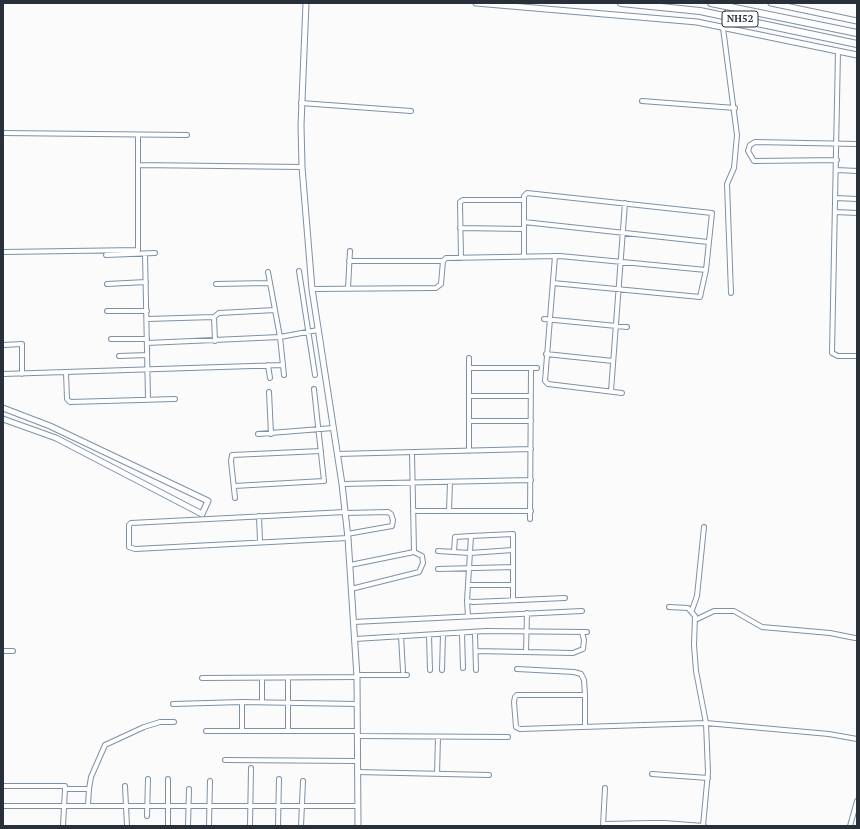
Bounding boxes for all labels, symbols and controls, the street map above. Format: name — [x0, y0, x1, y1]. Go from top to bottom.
road number: NH52 — [722, 11, 758, 27]

